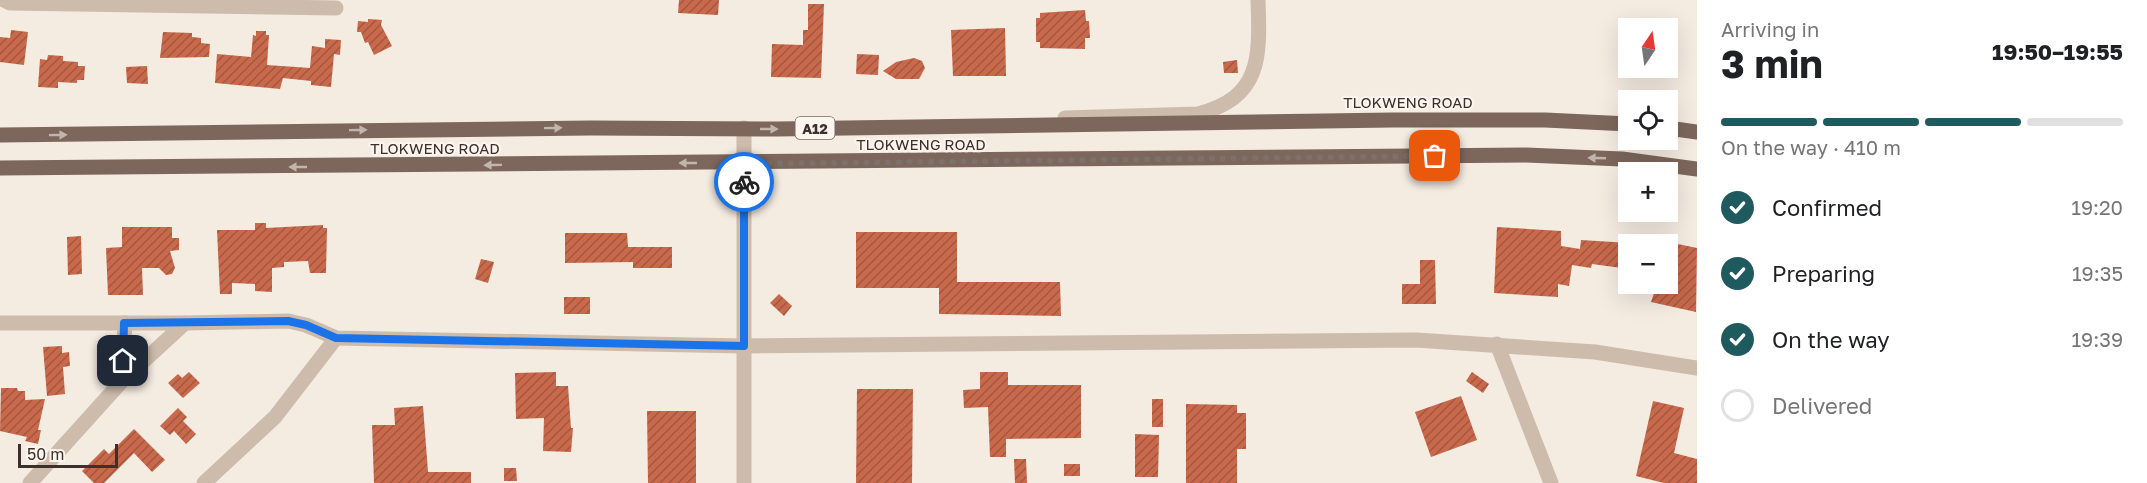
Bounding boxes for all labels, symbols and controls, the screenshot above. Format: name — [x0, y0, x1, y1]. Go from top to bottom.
text: Arriving in — [1721, 17, 1819, 41]
north arrow — [1618, 18, 1678, 78]
map controls — [1618, 18, 1678, 294]
text: 19:50–19:55 — [1992, 38, 2123, 65]
text: 3 min — [1721, 40, 1823, 87]
button: locate — [1618, 90, 1678, 150]
street label: TLOKWENG ROAD — [1343, 93, 1473, 111]
road number: A12 — [796, 117, 834, 139]
one-way arrow — [544, 123, 563, 133]
one-way arrow — [760, 124, 779, 134]
one-way arrow — [349, 125, 368, 135]
one-way arrow — [49, 130, 68, 140]
pin — [1409, 130, 1460, 181]
street label: TLOKWENG ROAD — [856, 135, 986, 153]
text: On the way · 410 m — [1721, 135, 1901, 159]
street label: TLOKWENG ROAD — [370, 139, 500, 157]
icon: bag — [1418, 139, 1451, 172]
courier — [714, 152, 774, 212]
one-way arrow — [1588, 154, 1607, 163]
one-way arrow — [679, 158, 698, 168]
one-way arrow — [484, 160, 503, 170]
one-way arrow — [289, 162, 308, 172]
button: + — [1618, 162, 1678, 222]
icon: bike — [728, 166, 761, 199]
icon: check — [1721, 191, 1754, 224]
text: Confirmed — [1772, 194, 1882, 221]
text: 19:20 — [2071, 195, 2123, 219]
button: − — [1618, 234, 1678, 294]
icon: check — [1721, 257, 1754, 290]
text: Preparing — [1772, 260, 1875, 287]
text: 19:35 — [2072, 261, 2123, 285]
icon: check — [1721, 323, 1754, 356]
text: On the way — [1772, 326, 1890, 353]
text: 19:39 — [2071, 327, 2123, 351]
pin — [97, 335, 148, 386]
icon: home — [106, 344, 139, 377]
text: Delivered — [1772, 392, 1872, 419]
scale bar — [18, 441, 118, 468]
text: 50 m — [27, 444, 64, 464]

